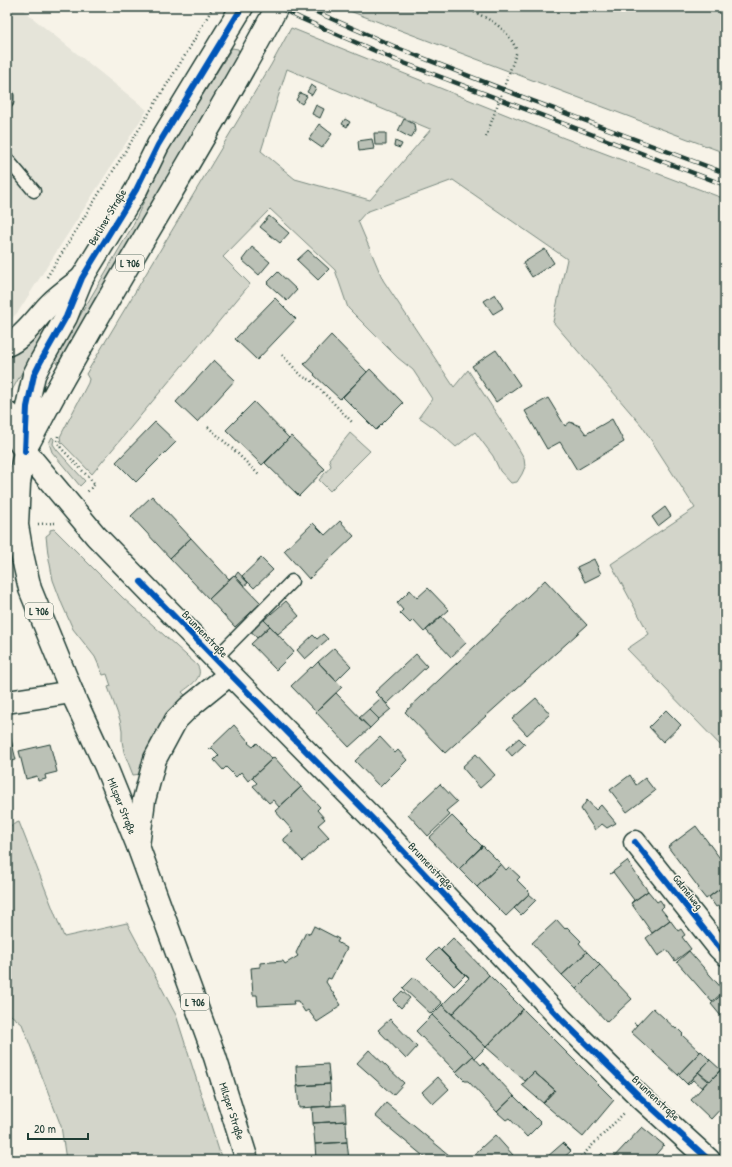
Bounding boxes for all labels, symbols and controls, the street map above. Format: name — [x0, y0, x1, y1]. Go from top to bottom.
street label: Berliner Straße — [85, 186, 130, 248]
road number: L 706 — [116, 255, 144, 271]
road number: L 706 — [25, 603, 53, 619]
street label: Brunnenstraße — [179, 607, 231, 661]
street label: Milsper Straße — [104, 776, 140, 837]
street label: Brunnenstraße — [405, 839, 457, 893]
street label: Galmeiweg — [670, 871, 706, 913]
road number: L 706 — [181, 994, 209, 1010]
street label: Brunnenstraße — [629, 1072, 683, 1124]
street label: Milsper Straße — [216, 1080, 248, 1142]
scale bar — [28, 1115, 88, 1141]
text: 20 m — [34, 1120, 56, 1137]

